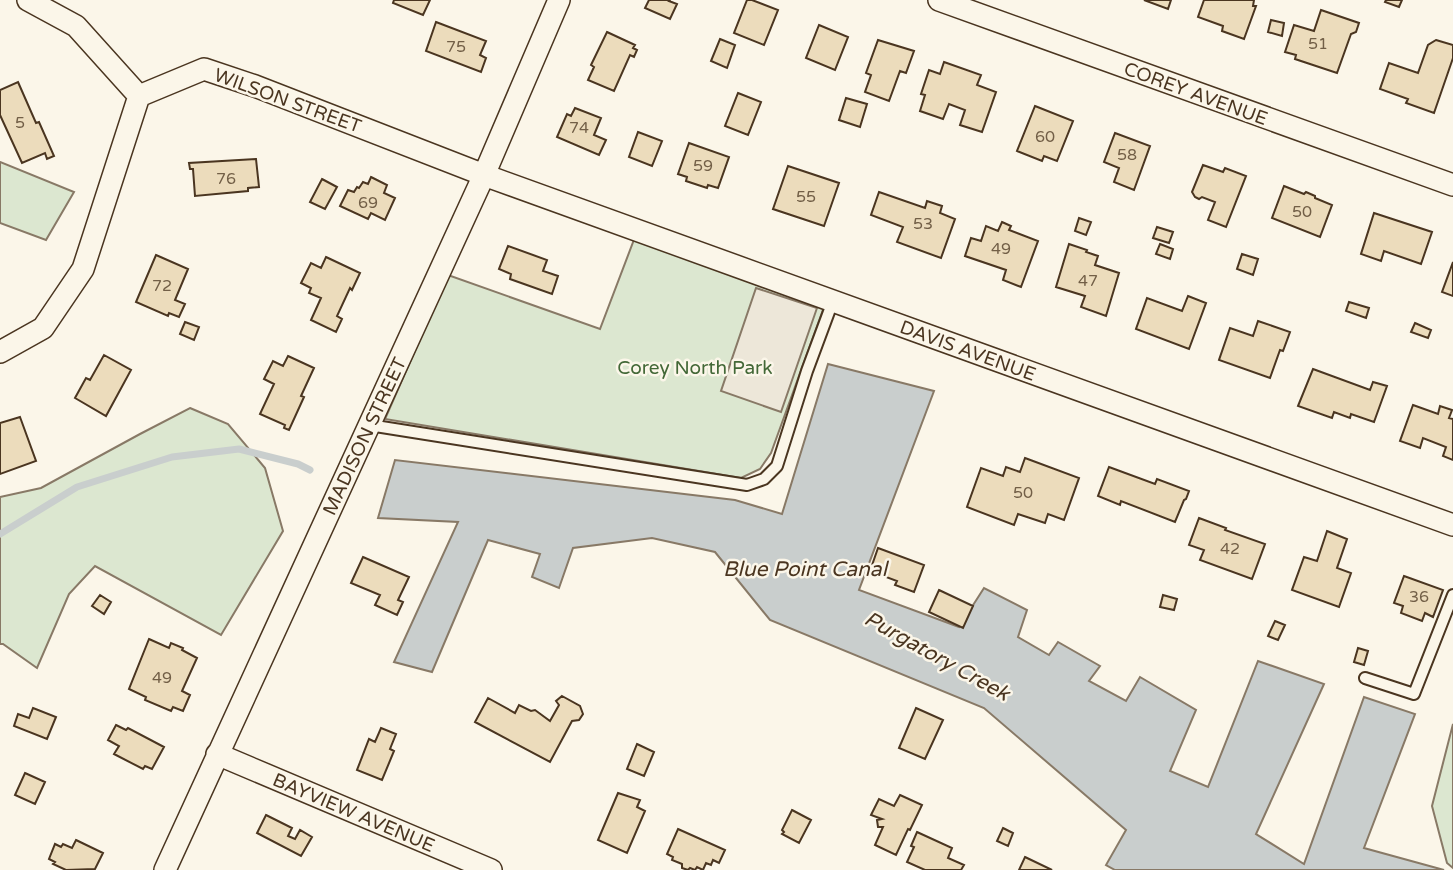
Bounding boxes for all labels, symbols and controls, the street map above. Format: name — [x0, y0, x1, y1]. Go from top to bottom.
house number: 51 — [1308, 34, 1328, 54]
house number: 75 — [446, 37, 466, 57]
street label: COREY AVENUE — [1121, 58, 1271, 130]
street label: WILSON STREET — [211, 64, 365, 138]
house number: 5 — [15, 113, 25, 133]
house number: 74 — [569, 118, 589, 138]
house number: 60 — [1035, 127, 1055, 147]
house number: 58 — [1117, 145, 1137, 165]
house number: 59 — [693, 156, 713, 176]
house number: 76 — [216, 169, 236, 189]
house number: 55 — [796, 187, 816, 207]
house number: 69 — [358, 193, 378, 213]
house number: 50 — [1292, 202, 1312, 222]
house number: 53 — [913, 214, 933, 234]
house number: 49 — [991, 239, 1011, 259]
house number: 47 — [1078, 271, 1098, 291]
house number: 72 — [152, 276, 172, 296]
street label: DAVIS AVENUE — [897, 316, 1039, 386]
street label: MADISON STREET — [319, 354, 411, 519]
park label: Corey North Park — [617, 357, 773, 379]
house number: 50 — [1013, 483, 1033, 503]
house number: 42 — [1220, 539, 1240, 559]
water label: Blue Point Canal — [723, 557, 890, 582]
house number: 36 — [1409, 587, 1429, 607]
water label: Purgatory Creek — [860, 606, 1015, 707]
house number: 49 — [152, 668, 172, 688]
street label: BAYVIEW AVENUE — [269, 769, 438, 857]

